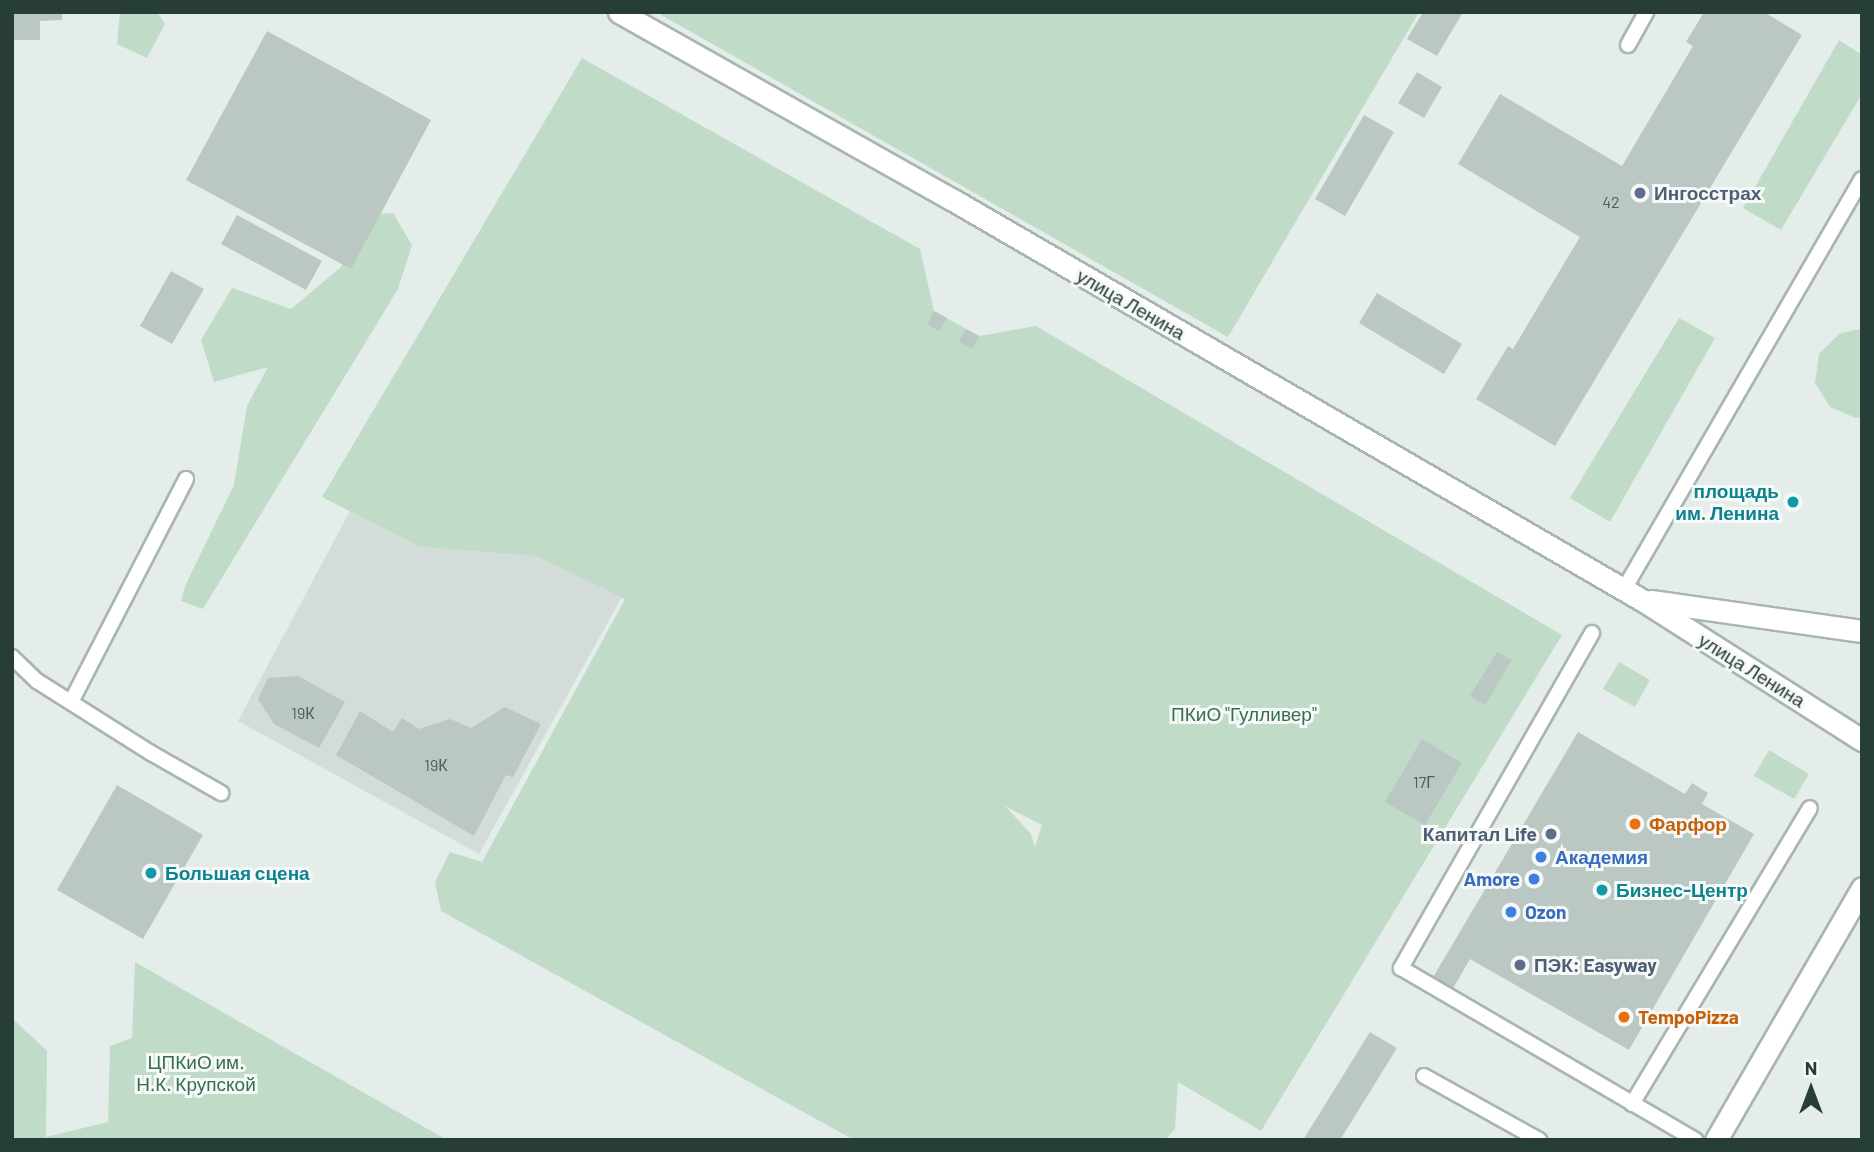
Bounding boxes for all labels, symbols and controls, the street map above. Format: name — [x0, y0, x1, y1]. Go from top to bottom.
place label: Ингосстрах — [1654, 182, 1761, 204]
marker: Ингосстрах — [1632, 185, 1648, 201]
house number: 42 — [1602, 192, 1620, 212]
street label: улица Ленина — [1073, 264, 1189, 344]
place label: площадь им. Ленина — [1675, 480, 1779, 524]
marker: площадь им. Ленина — [1785, 494, 1801, 510]
street label: улица Ленина — [1695, 628, 1809, 712]
house number: 19К — [291, 703, 315, 723]
park label: ПКиО "Гулливер" — [1171, 703, 1317, 725]
house number: 19К — [424, 755, 448, 775]
house number: 17Г — [1413, 772, 1435, 792]
place label: Фарфор — [1649, 813, 1727, 835]
marker: Фарфор — [1627, 816, 1643, 832]
place label: Капитал Life — [1423, 823, 1537, 845]
marker: Капитал Life — [1543, 826, 1559, 842]
place label: Академия — [1555, 846, 1648, 868]
marker: Академия — [1533, 849, 1549, 865]
place label: Большая сцена — [165, 862, 310, 884]
marker: Большая сцена — [143, 865, 159, 881]
place label: Amore — [1463, 868, 1520, 890]
marker: Amore — [1526, 871, 1542, 887]
place label: Бизнес-Центр — [1616, 879, 1748, 901]
marker: Бизнес-Центр — [1594, 882, 1610, 898]
place label: Ozon — [1525, 901, 1567, 923]
marker: Ozon — [1503, 904, 1519, 920]
place label: ПЭК: Easyway — [1534, 954, 1657, 976]
marker: ПЭК: Easyway — [1512, 957, 1528, 973]
place label: TempoPizza — [1638, 1006, 1739, 1028]
marker: TempoPizza — [1616, 1009, 1632, 1025]
park label: ЦПКиО им. Н.К. Крупской — [136, 1051, 256, 1095]
north arrow — [1776, 1054, 1846, 1124]
text: N — [1805, 1056, 1817, 1079]

